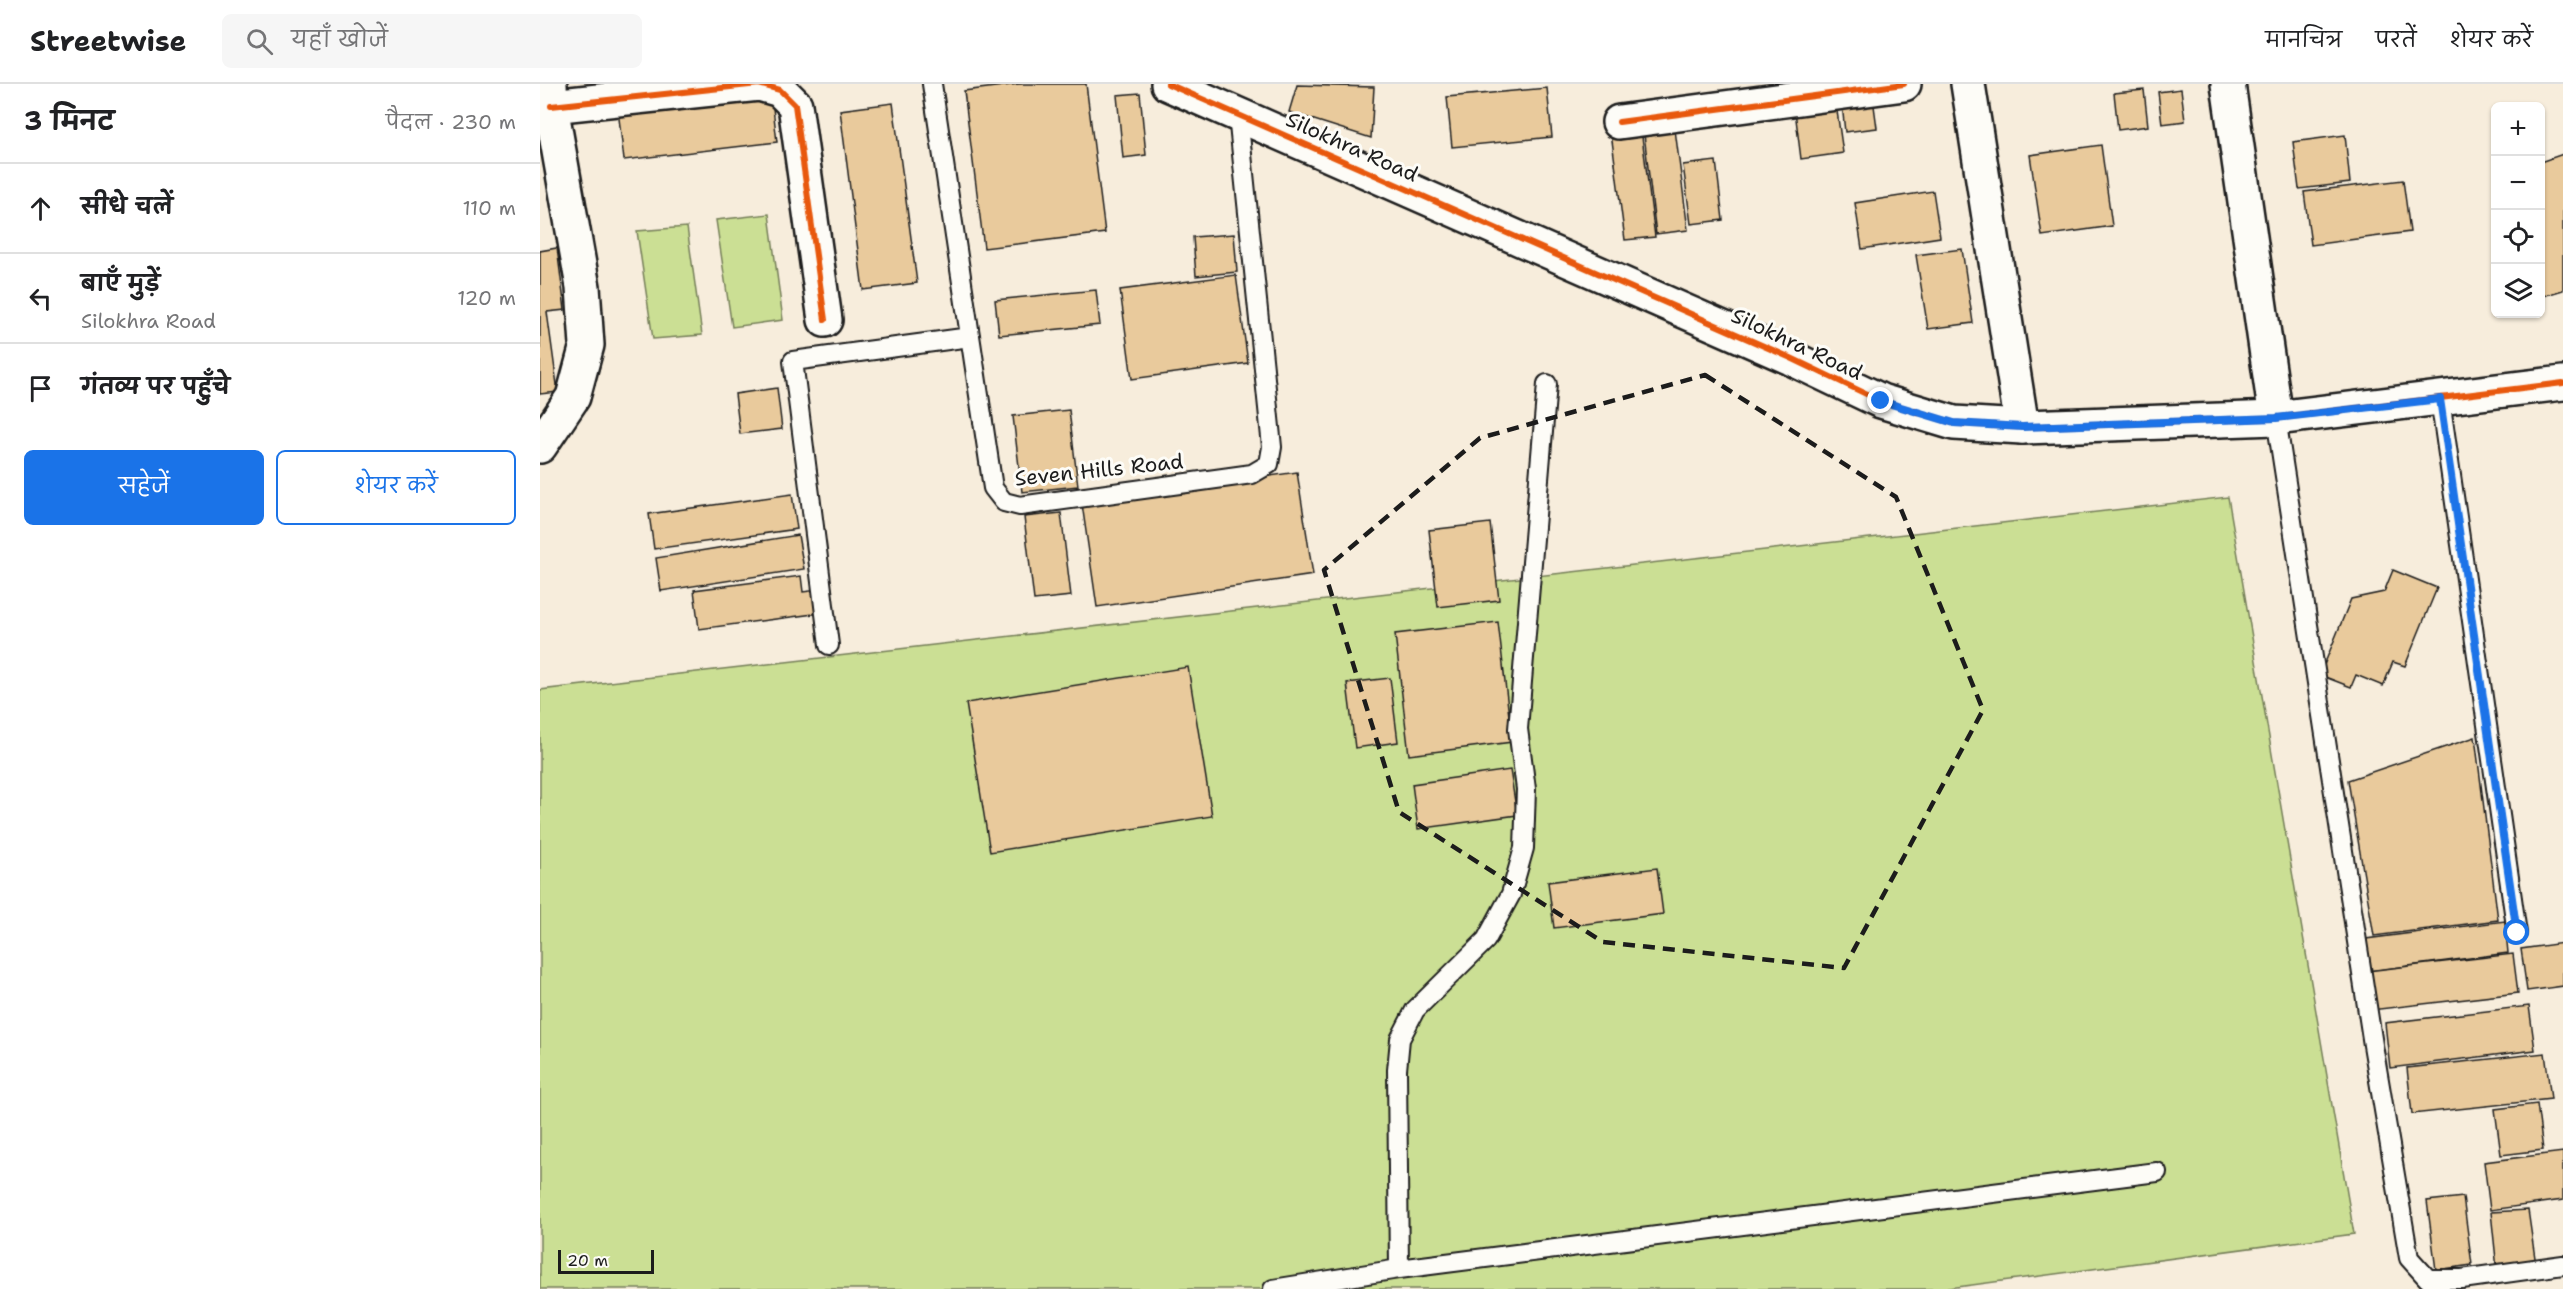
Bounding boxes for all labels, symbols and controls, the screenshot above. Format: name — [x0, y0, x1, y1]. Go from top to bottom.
search box — [222, 14, 642, 68]
text: Streetwise — [30, 22, 186, 60]
icon: search — [243, 25, 276, 58]
text: यहाँ खोजें — [291, 25, 388, 54]
text: मानचित्र — [2265, 26, 2342, 54]
text: परतें — [2375, 26, 2417, 54]
text: शेयर करें — [2450, 26, 2533, 54]
map controls — [2491, 102, 2545, 318]
button: + — [2491, 102, 2545, 156]
text: 3 मिनट — [24, 103, 114, 138]
street label: Silokhra Road — [1282, 105, 1422, 189]
text: पैदल · 230 m — [386, 109, 516, 135]
button: − — [2491, 156, 2545, 210]
icon: ahead — [24, 192, 57, 225]
text: सीधे चलें — [81, 192, 173, 221]
text: 110 m — [462, 195, 516, 221]
button: locate — [2491, 210, 2545, 264]
button: layers — [2491, 264, 2545, 318]
text: बाएँ मुड़ें — [81, 269, 160, 298]
icon: left — [24, 282, 57, 315]
text: 120 m — [457, 285, 516, 311]
street label: Silokhra Road — [1727, 301, 1867, 387]
text: Silokhra Road — [81, 308, 216, 334]
icon: arrive — [24, 372, 57, 405]
text: गंतव्य पर पहुँचे — [81, 372, 230, 401]
route end — [1867, 387, 1893, 413]
street label: Seven Hills Road — [1013, 447, 1185, 493]
button: सहेजें — [24, 450, 264, 525]
button: शेयर करें — [276, 450, 516, 525]
route start — [2503, 919, 2529, 945]
scale bar — [558, 1247, 654, 1274]
text: 20 m — [567, 1250, 608, 1271]

